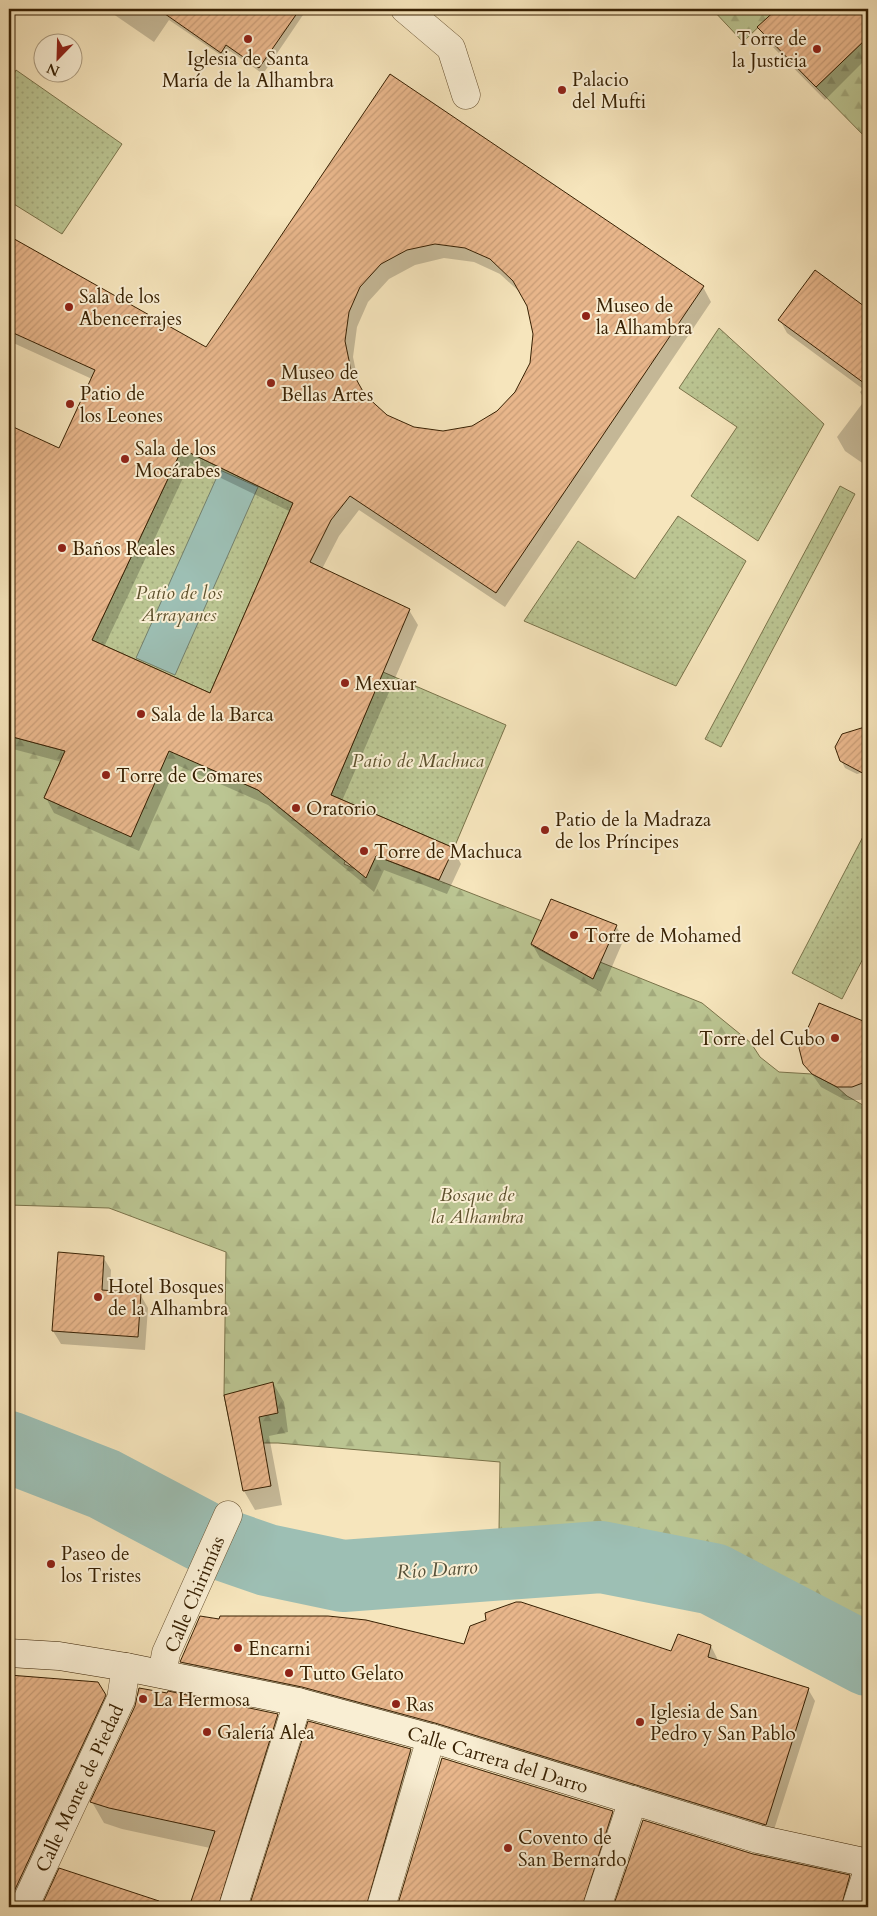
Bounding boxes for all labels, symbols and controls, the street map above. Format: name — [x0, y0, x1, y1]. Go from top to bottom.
place label: Torre de la Justicia — [732, 26, 807, 74]
north arrow — [32, 32, 82, 82]
marker: Iglesia de Santa María de la Alhambra — [242, 33, 254, 45]
marker: Torre de la Justicia — [811, 43, 823, 55]
place label: Iglesia de Santa María de la Alhambra — [162, 46, 334, 94]
text: N — [44, 58, 62, 81]
place label: Palacio del Mufti — [572, 67, 646, 115]
marker: Palacio del Mufti — [556, 84, 568, 96]
place label: Sala de los Abencerrajes — [79, 284, 182, 332]
place label: Museo de la Alhambra — [596, 293, 693, 341]
marker: Sala de los Abencerrajes — [63, 301, 75, 313]
marker: Museo de la Alhambra — [580, 310, 592, 322]
place label: Museo de Bellas Artes — [281, 360, 373, 408]
marker: Museo de Bellas Artes — [265, 377, 277, 389]
place label: Patio de los Leones — [80, 381, 163, 429]
marker: Patio de los Leones — [64, 398, 76, 410]
place label: Sala de los Mocárabes — [135, 436, 220, 484]
marker: Sala de los Mocárabes — [119, 453, 131, 465]
place label: Baños Reales — [72, 536, 175, 562]
marker: Baños Reales — [56, 542, 68, 554]
park label: Patio de los Arrayanes — [136, 580, 223, 628]
place label: Mexuar — [355, 671, 417, 697]
marker: Mexuar — [339, 677, 351, 689]
place label: Sala de la Barca — [151, 702, 274, 728]
marker: Sala de la Barca — [135, 708, 147, 720]
park label: Patio de Machuca — [352, 748, 485, 774]
place label: Torre de Comares — [116, 763, 263, 789]
marker: Torre de Comares — [100, 769, 112, 781]
place label: Oratorio — [306, 796, 376, 822]
marker: Oratorio — [290, 802, 302, 814]
place label: Patio de la Madraza de los Príncipes — [555, 807, 711, 855]
marker: Patio de la Madraza de los Príncipes — [539, 824, 551, 836]
place label: Torre de Machuca — [374, 839, 522, 865]
marker: Torre de Machuca — [358, 845, 370, 857]
place label: Torre de Mohamed — [584, 923, 741, 949]
marker: Torre de Mohamed — [568, 929, 580, 941]
place label: Torre del Cubo — [699, 1026, 825, 1052]
marker: Torre del Cubo — [829, 1032, 841, 1044]
park label: Bosque de la Alhambra — [431, 1182, 524, 1230]
place label: Hotel Bosques de la Alhambra — [108, 1274, 228, 1322]
marker: Hotel Bosques de la Alhambra — [92, 1291, 104, 1303]
street label: Calle Chirimías — [159, 1532, 231, 1657]
place label: Paseo de los Tristes — [61, 1541, 141, 1589]
water label: Río Darro — [395, 1553, 479, 1586]
marker: Paseo de los Tristes — [45, 1558, 57, 1570]
place label: Encarni — [248, 1636, 310, 1662]
marker: Encarni — [232, 1642, 244, 1654]
place label: Tutto Gelato — [299, 1661, 404, 1687]
marker: Tutto Gelato — [283, 1667, 295, 1679]
place label: La Hermosa — [153, 1687, 250, 1713]
place label: Ras — [406, 1692, 434, 1718]
marker: La Hermosa — [137, 1693, 149, 1705]
marker: Ras — [390, 1698, 402, 1710]
place label: Iglesia de San Pedro y San Pablo — [650, 1699, 796, 1747]
street label: Calle Monte de Piedad — [30, 1700, 130, 1877]
marker: Iglesia de San Pedro y San Pablo — [634, 1716, 646, 1728]
place label: Galería Alea — [217, 1720, 315, 1746]
street label: Calle Carrera del Darro — [404, 1720, 591, 1800]
marker: Galería Alea — [201, 1726, 213, 1738]
place label: Covento de San Bernardo — [518, 1825, 626, 1873]
marker: Covento de San Bernardo — [502, 1842, 514, 1854]

